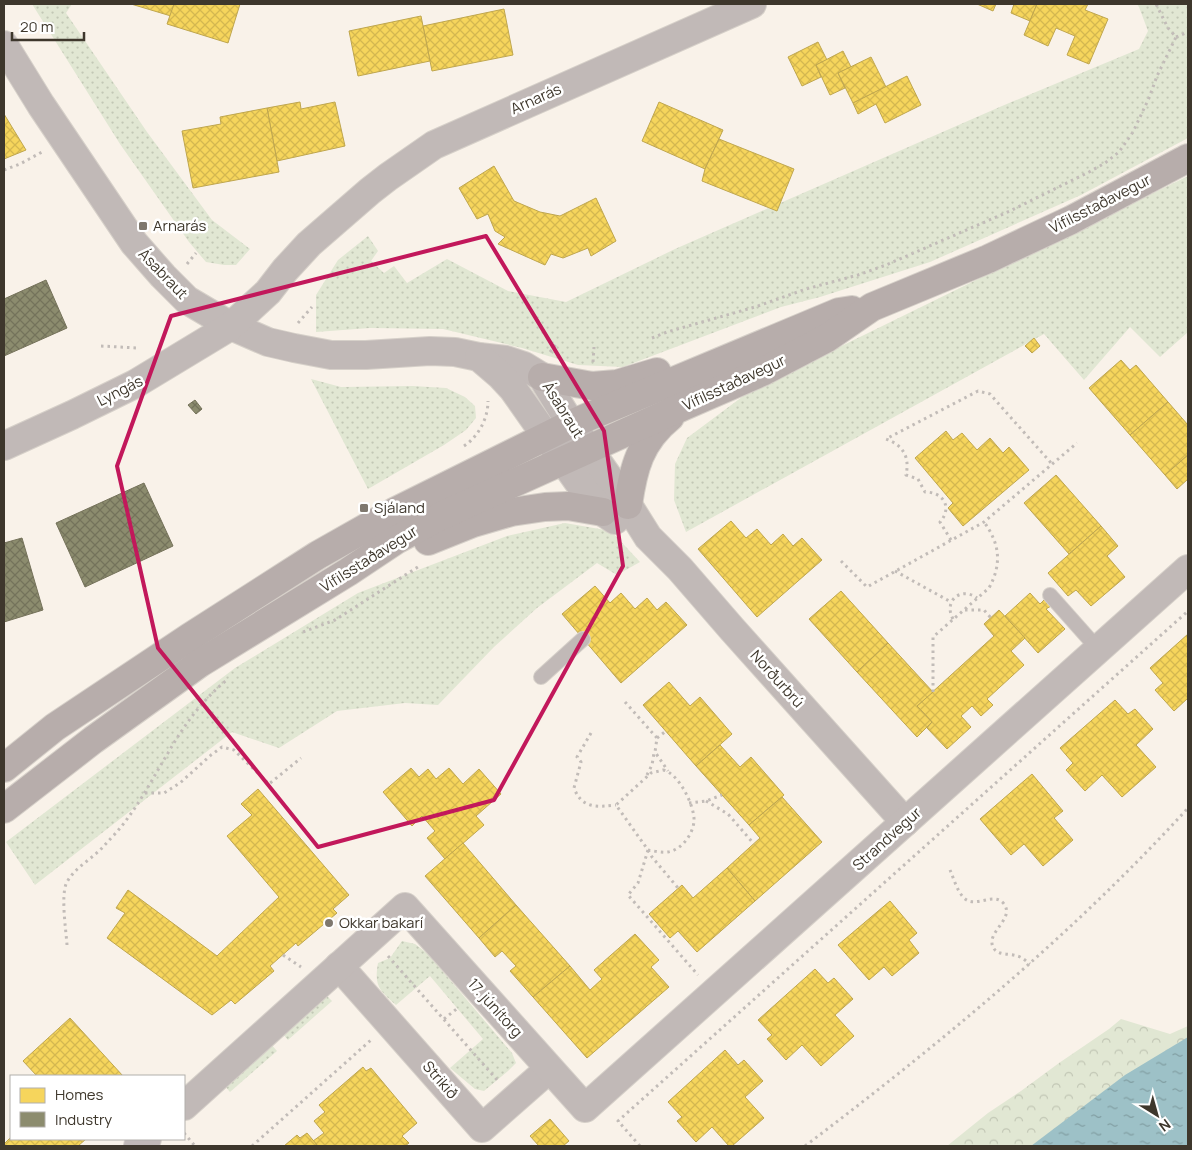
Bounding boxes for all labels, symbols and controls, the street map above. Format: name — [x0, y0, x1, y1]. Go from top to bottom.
scale bar — [12, 10, 85, 42]
text: 20 m — [20, 16, 53, 37]
street label: Arnarás — [507, 78, 565, 119]
street label: Vífilsstaðavegur — [1046, 169, 1154, 238]
place label: Arnarás — [153, 215, 207, 236]
marker: Arnarás — [137, 220, 149, 232]
street label: Ásabraut — [134, 244, 193, 304]
street label: Vífilsstaðavegur — [679, 349, 789, 416]
street label: Lyngás — [93, 370, 146, 411]
street label: Ásabraut — [538, 377, 589, 442]
place label: Sjáland — [374, 497, 425, 518]
marker: Sjáland — [358, 502, 370, 514]
street label: Vífilsstaðavegur — [316, 520, 422, 597]
street label: Norðurbrú — [746, 645, 809, 712]
street label: Strandvegur — [848, 802, 926, 875]
place label: Okkar bakarí — [339, 912, 424, 933]
marker: Okkar bakarí — [323, 917, 335, 929]
street label: 17. júnítorg — [463, 974, 528, 1042]
street label: Strikið — [418, 1056, 463, 1103]
legend — [10, 1075, 185, 1140]
text: Homes — [55, 1084, 104, 1105]
north arrow — [1132, 1090, 1182, 1140]
text: Industry — [55, 1109, 112, 1130]
text: N — [1155, 1115, 1175, 1136]

